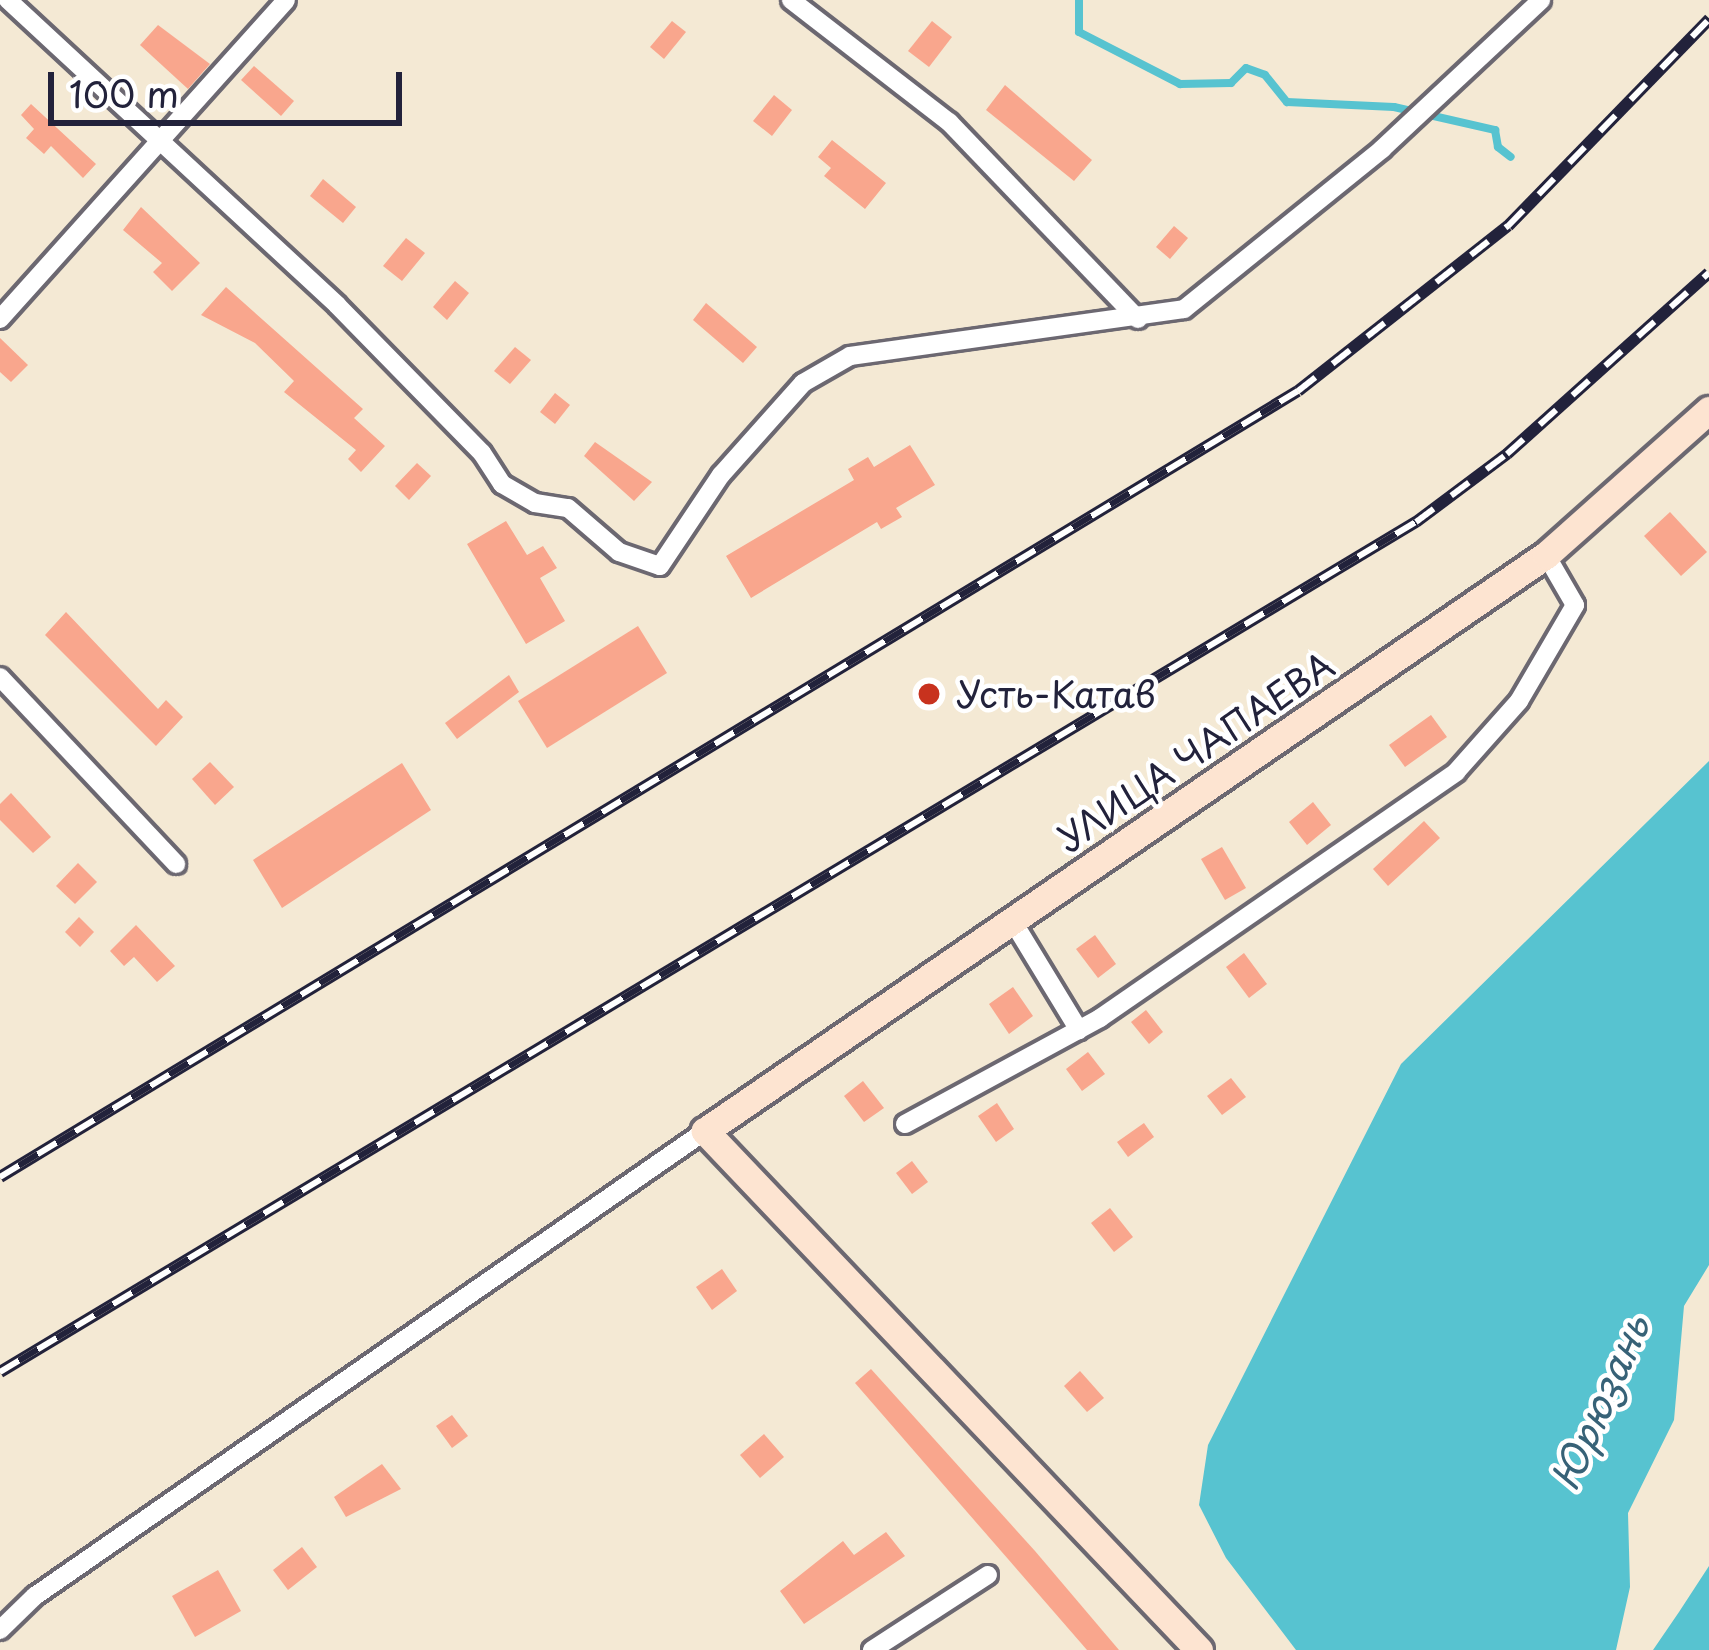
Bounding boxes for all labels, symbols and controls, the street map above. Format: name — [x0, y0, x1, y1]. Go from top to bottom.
scale bar — [54, 48, 408, 122]
text: 100 m — [69, 66, 179, 120]
street label: УЛИЦА ЧАПАЕВА — [1047, 641, 1343, 861]
place label: Усть-Катав — [956, 672, 1156, 716]
marker: Усть-Катав — [913, 678, 945, 710]
water label: Юрюзань — [1540, 1308, 1658, 1496]

